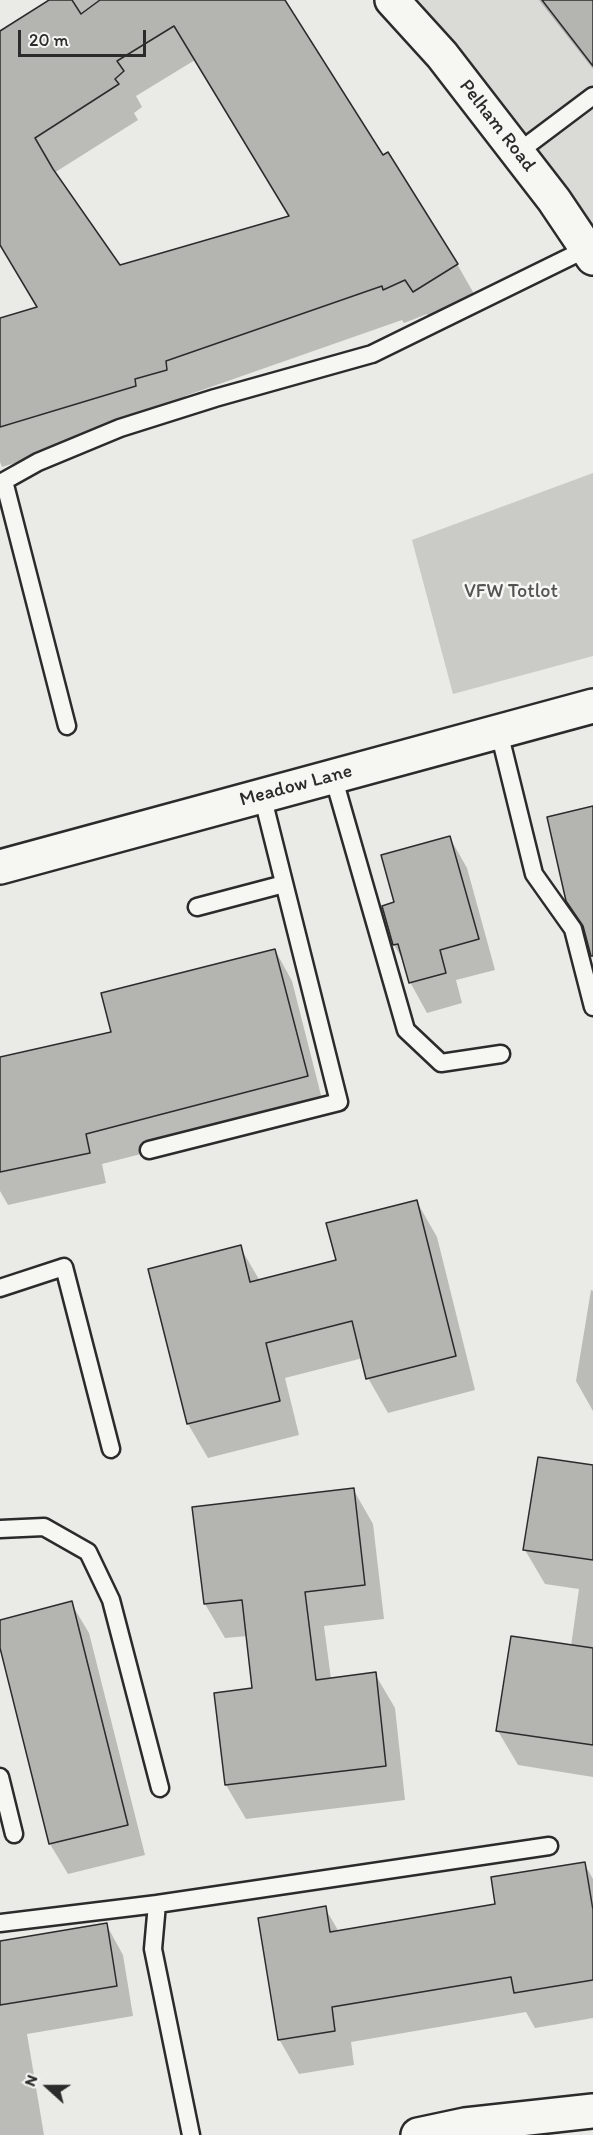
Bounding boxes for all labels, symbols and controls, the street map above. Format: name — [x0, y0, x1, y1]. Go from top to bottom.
scale bar — [21, 18, 148, 56]
text: 20 m — [29, 29, 69, 51]
street label: Pelham Road — [454, 75, 540, 177]
park label: VFW Totlot — [464, 580, 558, 604]
street label: Meadow Lane — [237, 759, 355, 813]
north arrow — [18, 2057, 78, 2117]
text: N — [20, 2072, 42, 2089]

